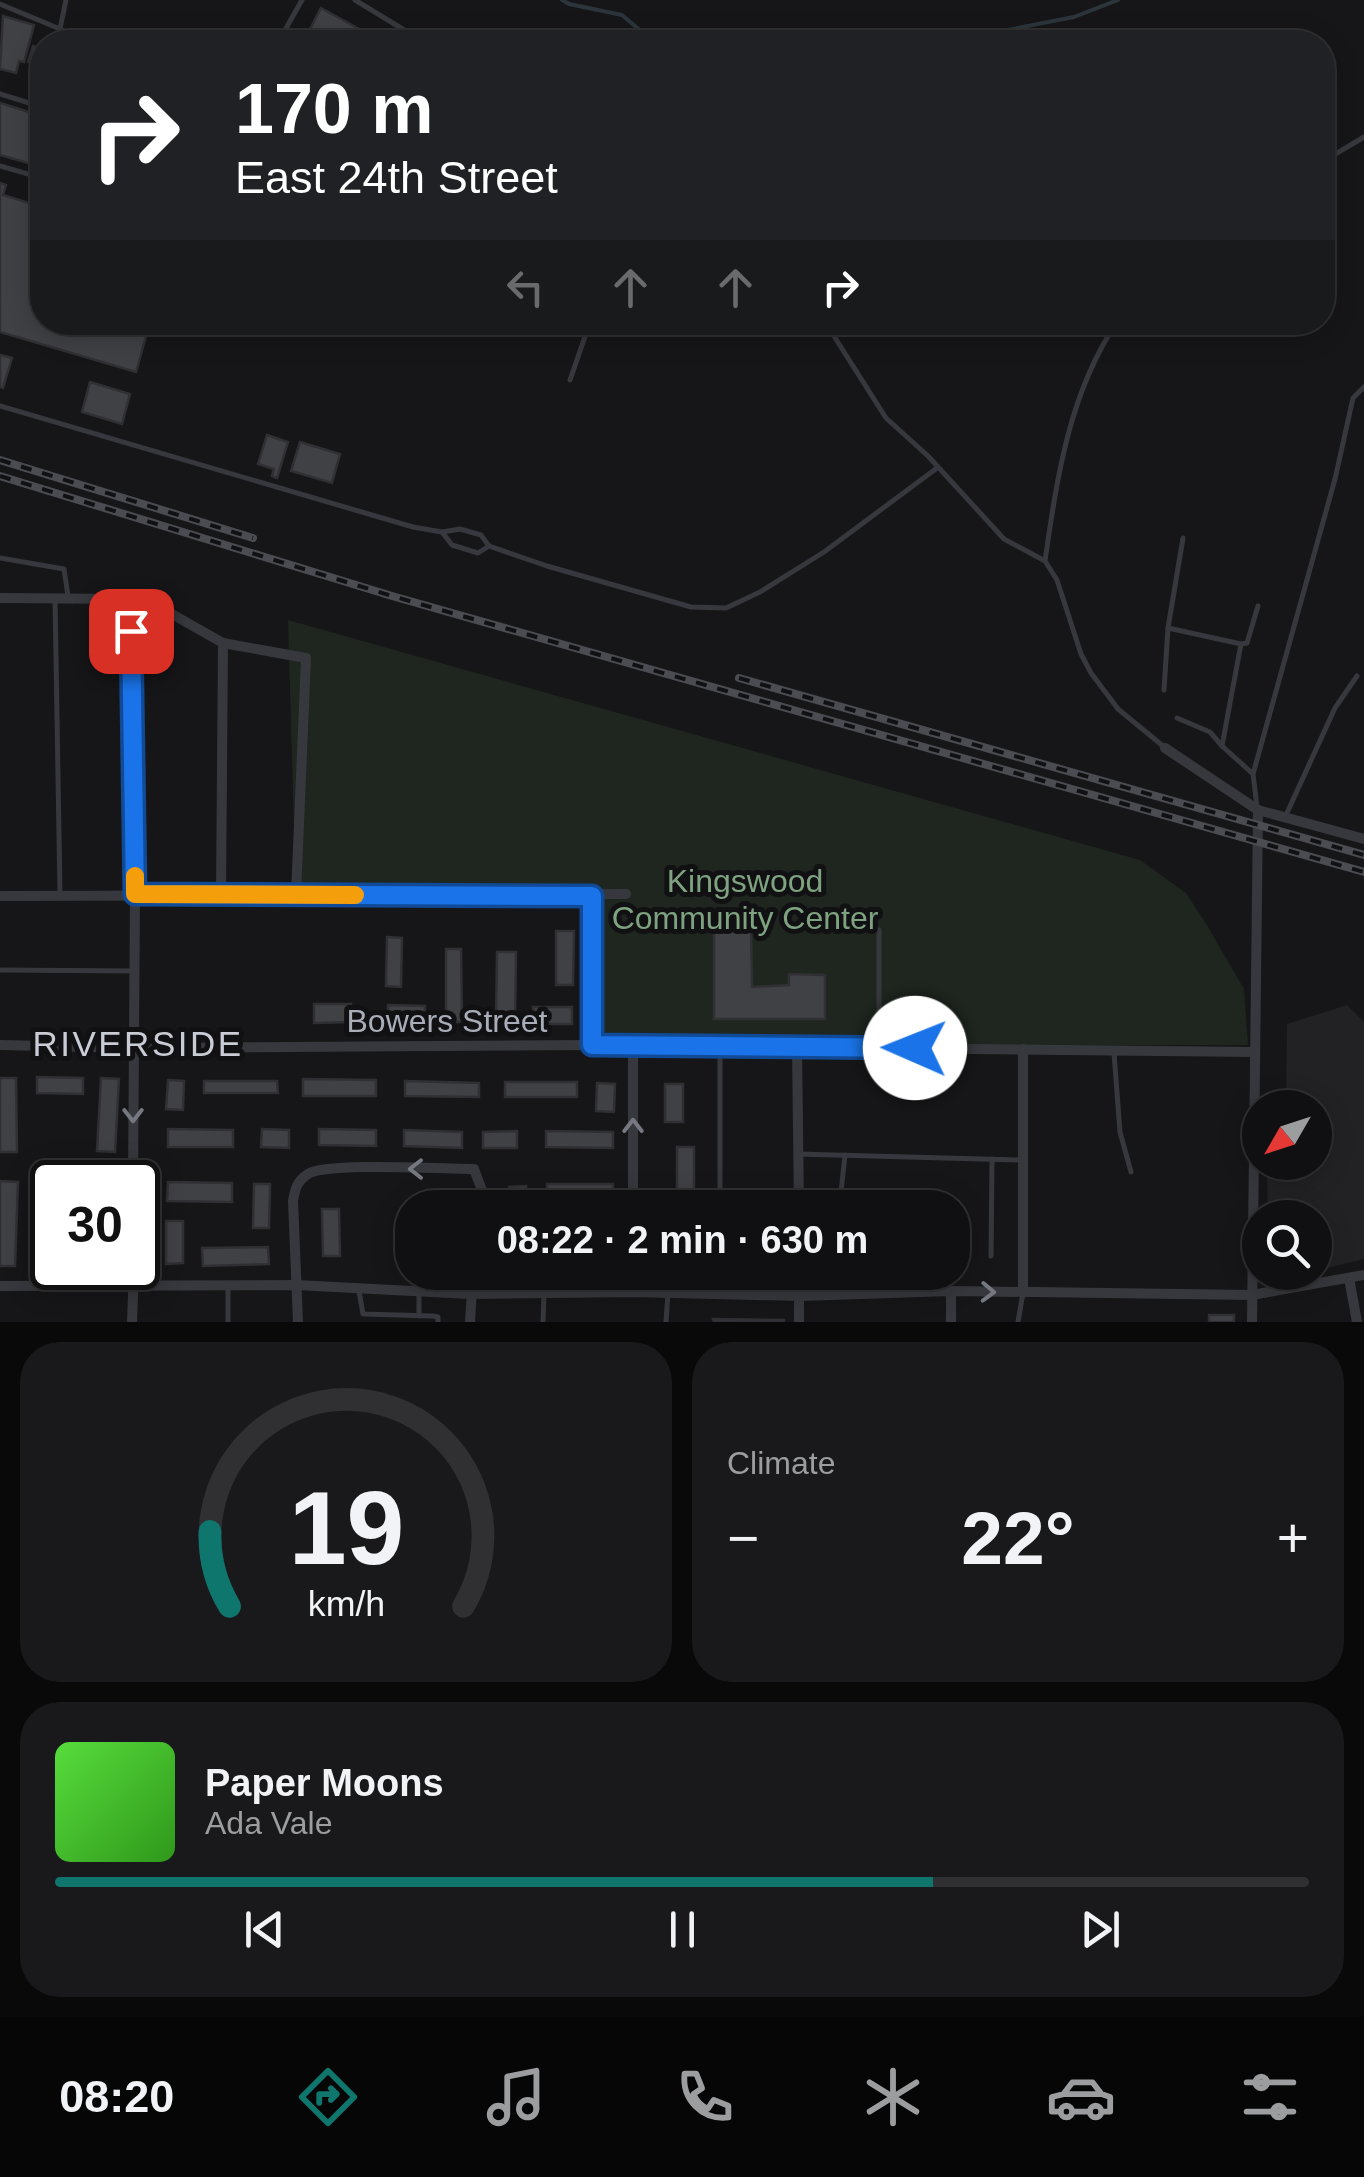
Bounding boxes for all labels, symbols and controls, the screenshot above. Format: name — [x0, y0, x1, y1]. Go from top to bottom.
icon: right — [70, 70, 200, 200]
text: 170 m — [235, 70, 433, 148]
text: East 24th Street — [235, 152, 558, 203]
icon: left — [498, 260, 553, 315]
icon: ahead — [603, 260, 658, 315]
icon: ahead — [708, 260, 763, 315]
icon: right — [813, 260, 868, 315]
pin — [89, 589, 174, 674]
icon: arrive — [104, 604, 159, 659]
park label: Kingswood Community Center — [612, 863, 879, 936]
position arrow — [863, 996, 967, 1100]
street label: Bowers Street — [347, 1003, 548, 1039]
district label: RIVERSIDE — [32, 1024, 244, 1063]
north arrow — [1242, 1090, 1332, 1180]
map controls — [1242, 1090, 1332, 1290]
one-way arrow — [122, 1108, 144, 1124]
one-way arrow — [622, 1118, 644, 1134]
one-way arrow — [408, 1158, 424, 1180]
speed limit sign: 30 — [30, 1160, 160, 1290]
button: search — [1242, 1200, 1332, 1290]
text: 08:22 · 2 min · 630 m — [497, 1219, 868, 1261]
one-way arrow — [981, 1282, 997, 1303]
text: Climate — [727, 1445, 835, 1481]
text: 19 — [288, 1470, 404, 1586]
text: 22° — [961, 1496, 1075, 1580]
text: − — [727, 1507, 759, 1569]
text: + — [1277, 1507, 1309, 1569]
text: km/h — [307, 1584, 385, 1624]
text: Paper Moons — [205, 1762, 444, 1804]
text: Ada Vale — [205, 1805, 333, 1841]
icon: previous — [237, 1902, 292, 1957]
icon: pause — [655, 1902, 710, 1957]
icon: next — [1073, 1902, 1128, 1957]
icon: directions — [293, 2062, 363, 2132]
icon: music — [481, 2062, 551, 2132]
icon: phone — [670, 2062, 740, 2132]
icon: climate — [858, 2062, 928, 2132]
icon: car — [1046, 2062, 1116, 2132]
icon: filters — [1235, 2062, 1305, 2132]
text: 08:20 — [59, 2071, 174, 2122]

